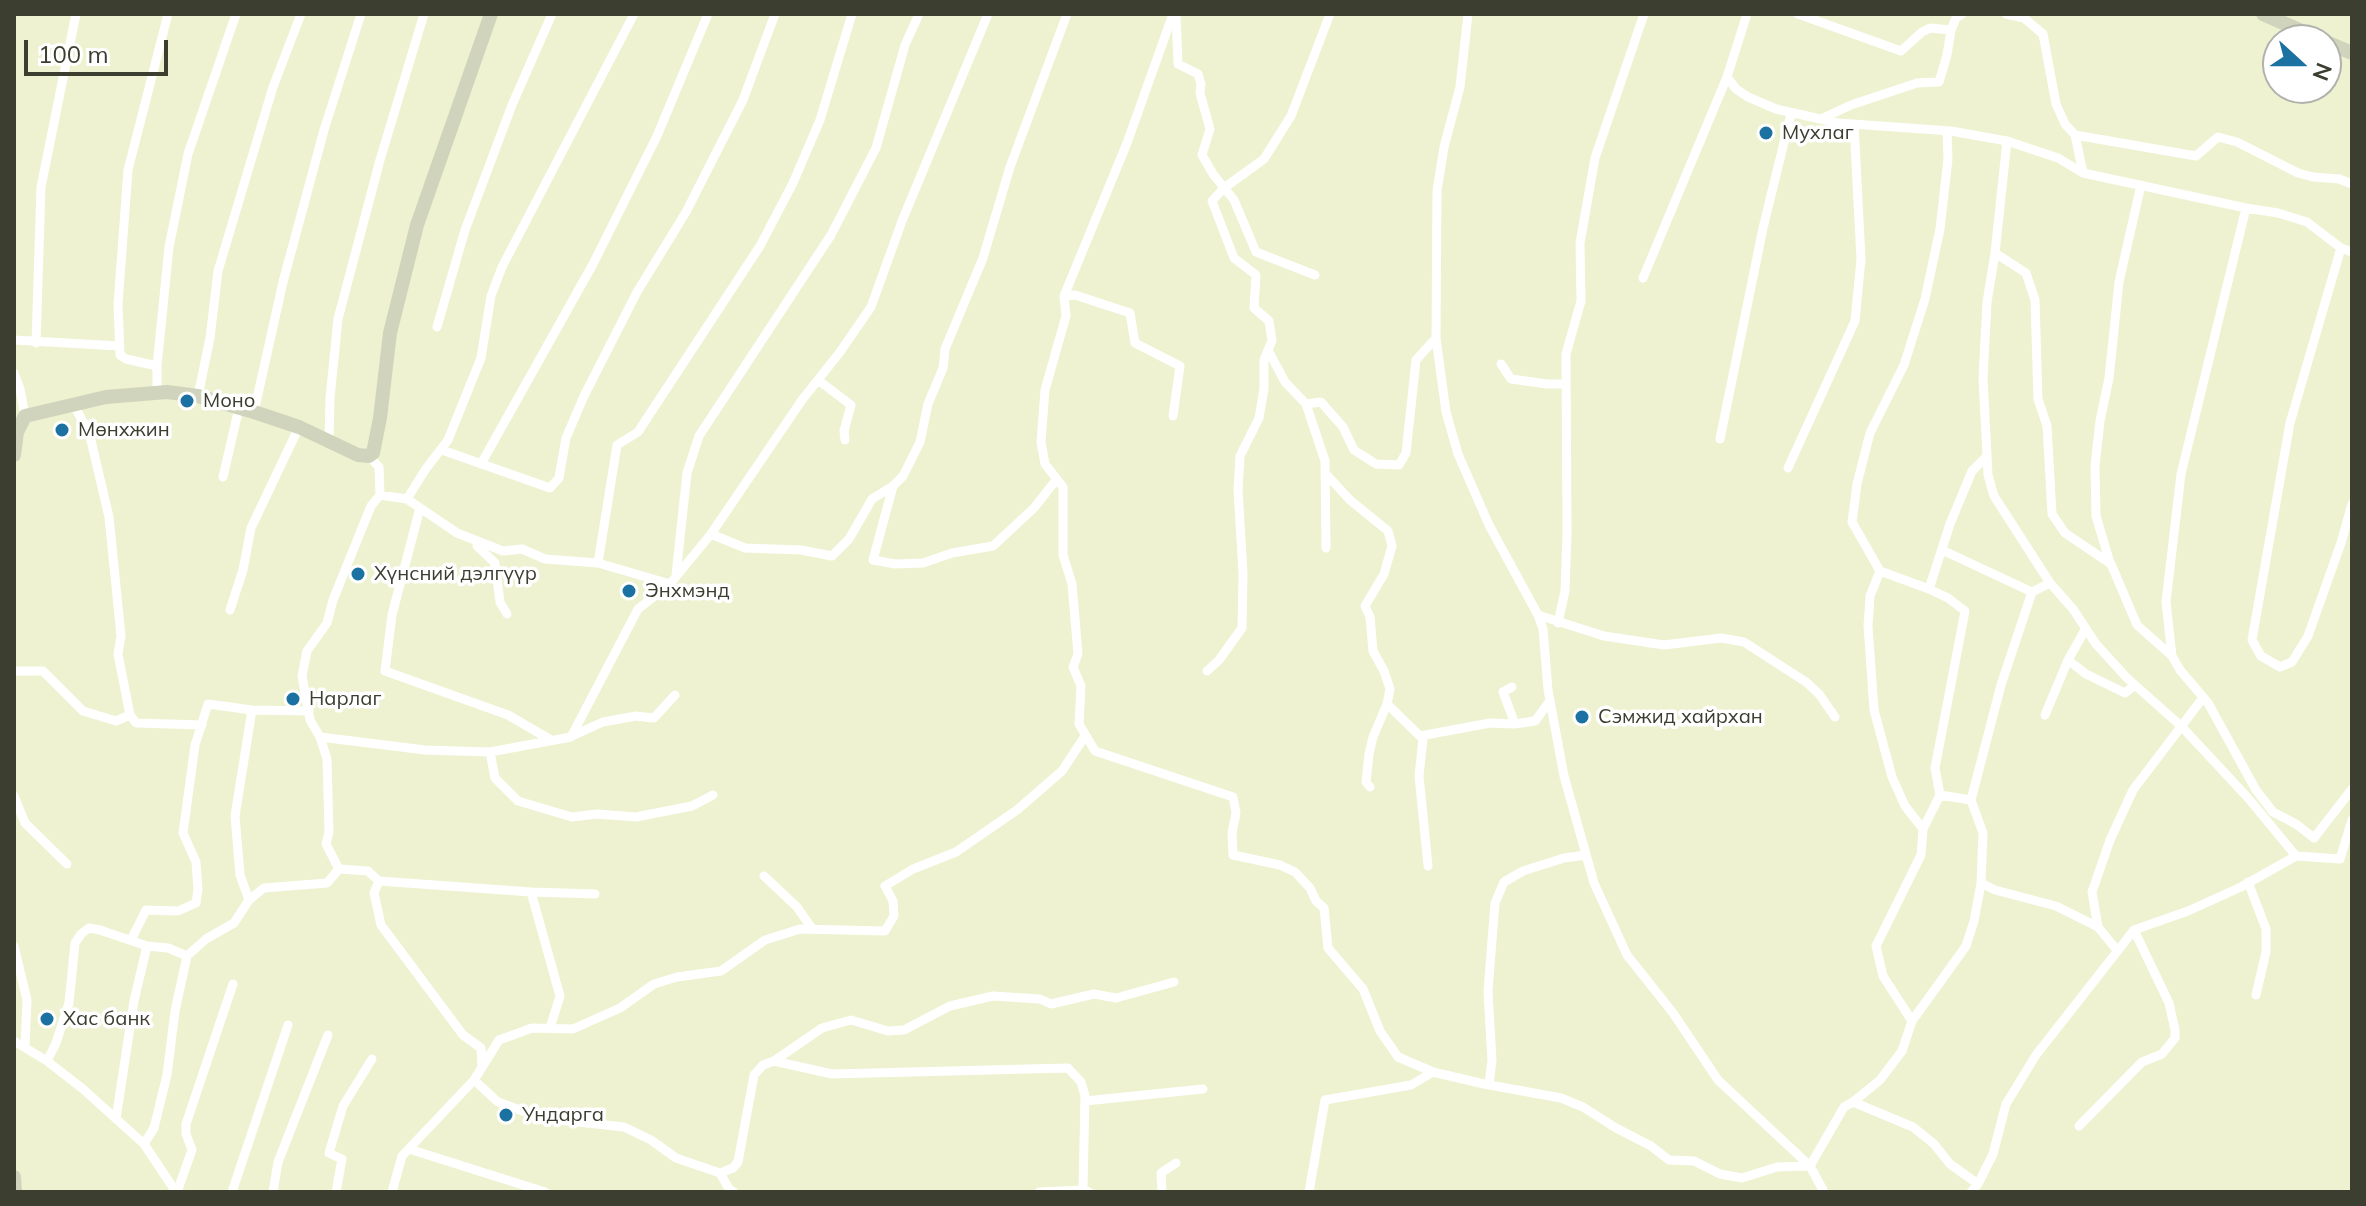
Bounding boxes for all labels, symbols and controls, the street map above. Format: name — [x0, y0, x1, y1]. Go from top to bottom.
scale bar — [28, 24, 172, 74]
north arrow — [2262, 24, 2342, 104]
text: 100 m — [38, 39, 109, 69]
text: N — [2306, 59, 2339, 85]
place label: Мухлаг — [1782, 121, 1854, 145]
marker: Мухлаг — [1757, 124, 1775, 142]
place label: Моно — [203, 389, 255, 413]
marker: Моно — [178, 392, 196, 410]
place label: Мөнхжин — [78, 418, 170, 442]
marker: Мөнхжин — [53, 421, 71, 439]
place label: Хүнсний дэлгүүр — [374, 562, 537, 586]
marker: Хүнсний дэлгүүр — [349, 565, 367, 583]
place label: Энхмэнд — [645, 579, 730, 603]
marker: Энхмэнд — [620, 582, 638, 600]
place label: Нарлаг — [309, 687, 381, 711]
marker: Нарлаг — [284, 690, 302, 708]
place label: Сэмжид хайрхан — [1598, 705, 1763, 729]
marker: Сэмжид хайрхан — [1573, 708, 1591, 726]
place label: Хас банк — [63, 1007, 150, 1031]
marker: Хас банк — [38, 1010, 56, 1028]
place label: Ундарга — [522, 1103, 604, 1127]
marker: Ундарга — [497, 1106, 515, 1124]

